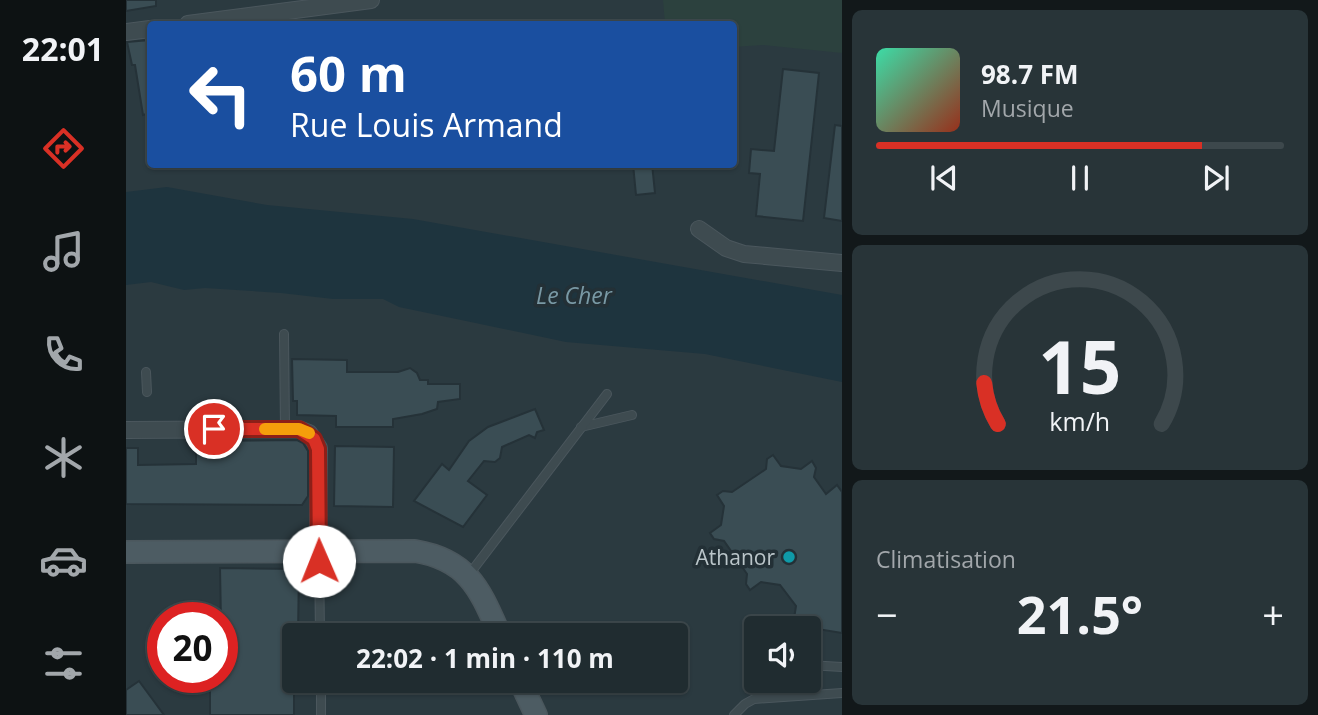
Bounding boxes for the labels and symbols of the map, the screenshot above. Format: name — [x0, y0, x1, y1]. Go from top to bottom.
water label: Le Cher — [536, 279, 613, 311]
pin — [184, 399, 244, 459]
position arrow — [282, 524, 356, 598]
place label: Athanor — [696, 543, 775, 571]
marker: Athanor — [781, 549, 797, 565]
speed limit sign: 20 — [147, 602, 238, 693]

